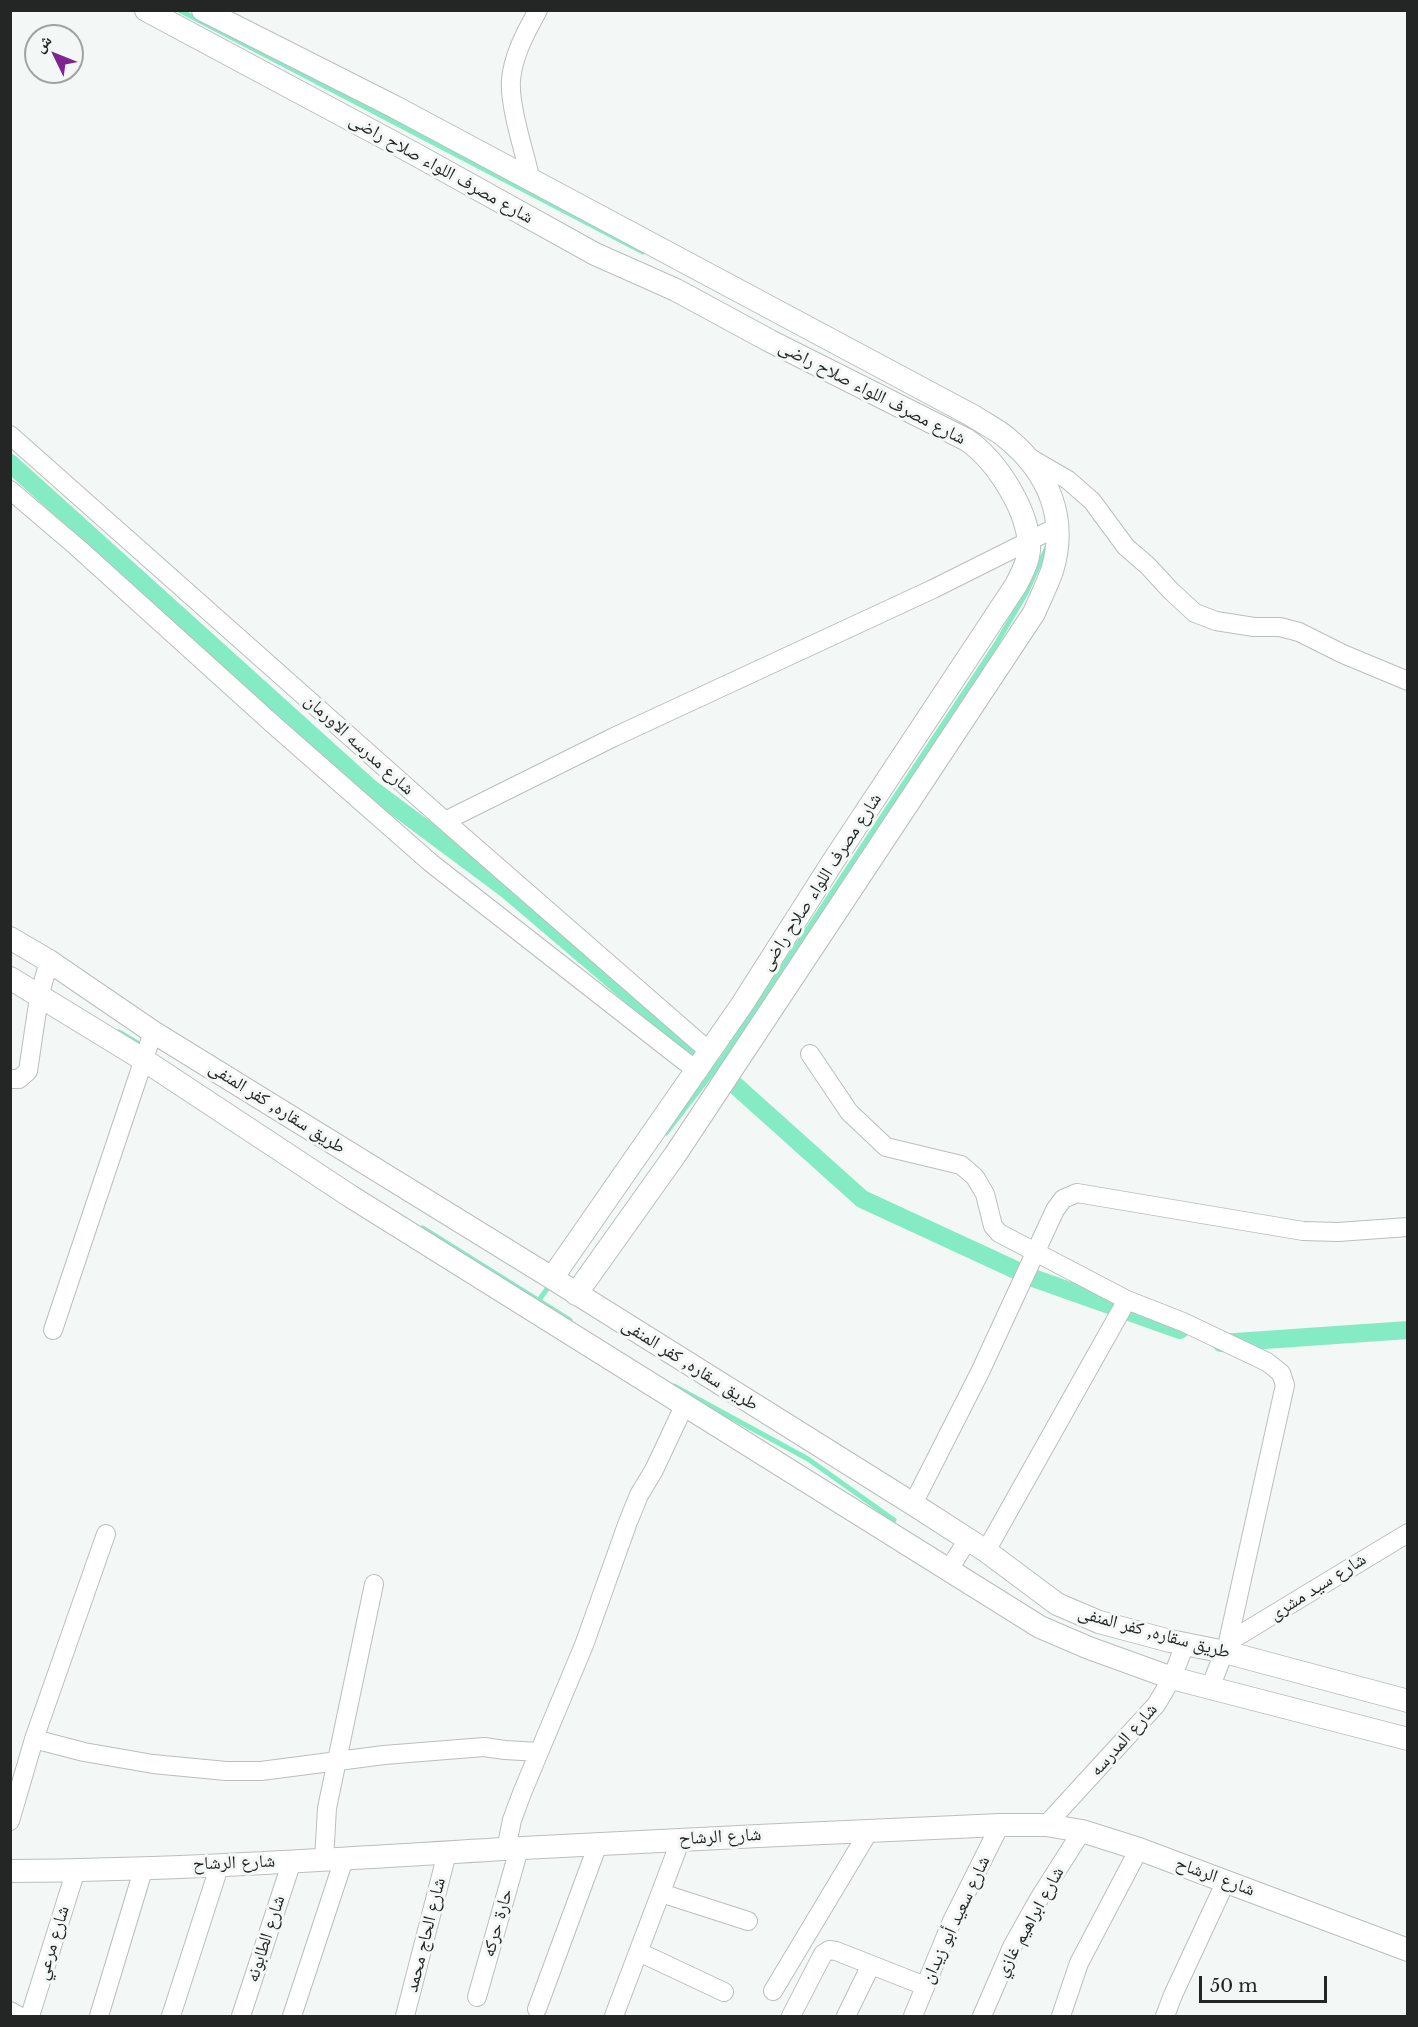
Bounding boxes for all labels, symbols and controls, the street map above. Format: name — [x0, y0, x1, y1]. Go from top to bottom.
north arrow — [24, 24, 84, 84]
text: ش — [29, 30, 55, 56]
street label: شارع مصرف اللواء صلاح راضى — [345, 109, 537, 229]
street label: شارع مصرف اللواء صلاح راضى — [775, 336, 969, 450]
street label: شارع مدرسه الاورمان — [300, 690, 418, 800]
street label: شارع مصرف اللواء صلاح راضى — [756, 789, 886, 975]
street label: طريق سقاره, كفر المنفى — [205, 1057, 349, 1159]
street label: طريق سقاره, كفر المنفى — [618, 1314, 762, 1416]
street label: شارع سيد مشرى — [1266, 1549, 1370, 1625]
street label: طريق سقاره, كفر المنفى — [1075, 1602, 1233, 1664]
street label: شارع المدرسه — [1086, 1699, 1162, 1781]
street label: شارع الرشاح — [678, 1824, 762, 1850]
street label: شارع الرشاح — [192, 1851, 276, 1875]
street label: شارع سعيد أبو زيدان — [917, 1853, 995, 1987]
street label: شارع الرشاح — [1172, 1853, 1258, 1901]
street label: شارع ابراهيم غازي — [991, 1863, 1069, 1981]
street label: شارع الحاج محمد — [401, 1876, 451, 1994]
street label: حارة حركه — [478, 1886, 518, 1960]
street label: شارع الطابونه — [242, 1893, 290, 1985]
street label: شارع مرعي — [32, 1903, 74, 1983]
scale bar — [1202, 1964, 1330, 2002]
text: 50 m — [1210, 1975, 1258, 1997]

